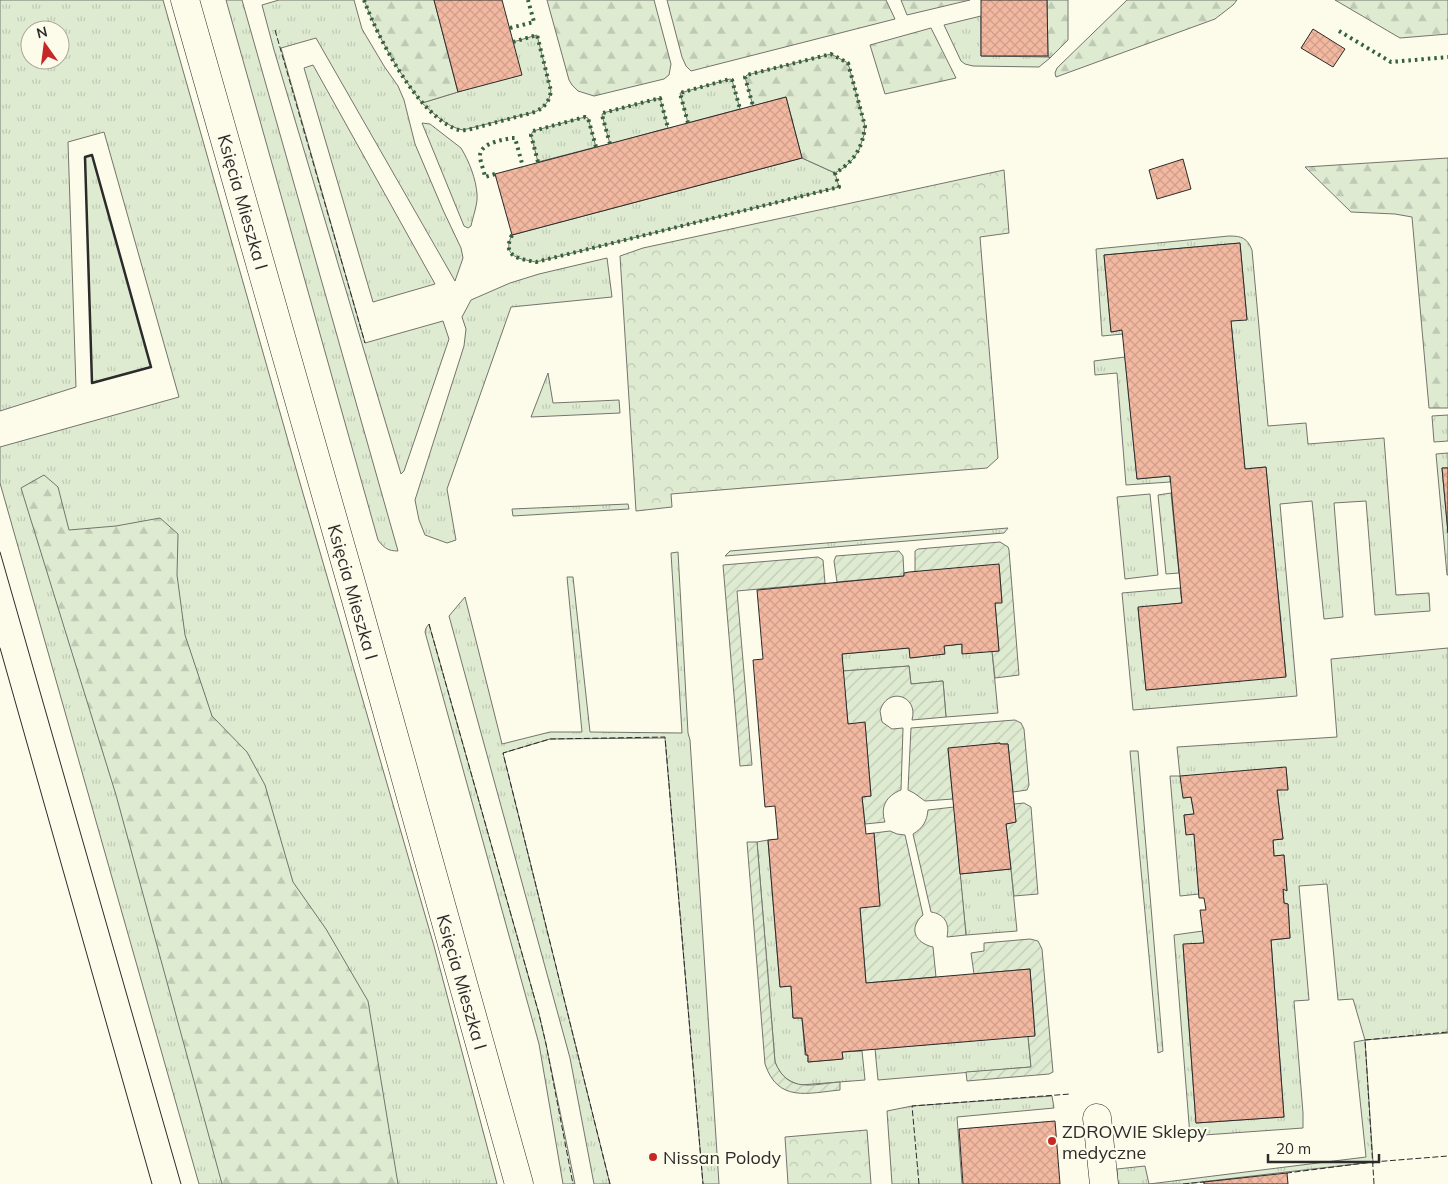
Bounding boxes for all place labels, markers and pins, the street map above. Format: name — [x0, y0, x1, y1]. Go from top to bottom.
place label: ZDROWIE Sklepy medyczne — [1062, 1120, 1207, 1164]
marker: ZDROWIE Sklepy medyczne — [1046, 1135, 1058, 1147]
place label: Nissan Polody — [663, 1146, 782, 1169]
marker: Nissan Polody — [647, 1151, 659, 1163]

